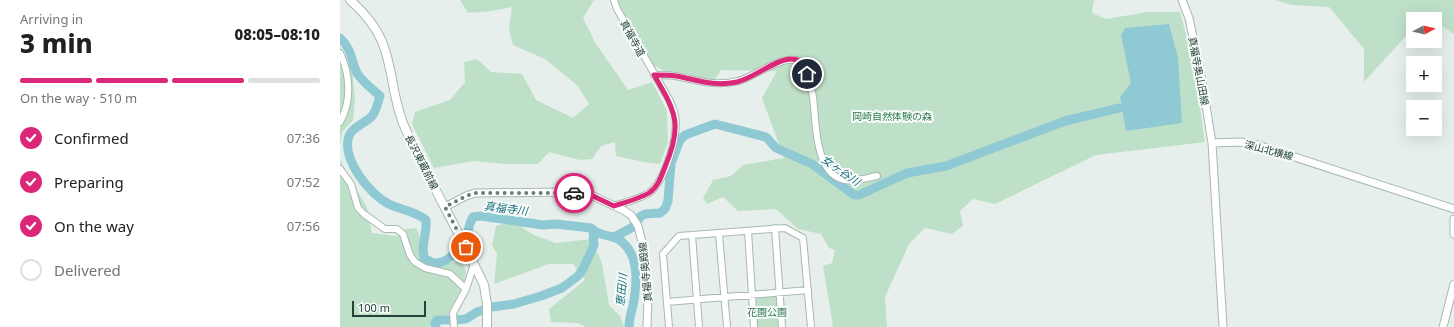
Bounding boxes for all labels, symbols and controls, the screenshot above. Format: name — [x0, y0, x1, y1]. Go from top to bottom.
text: Arriving in — [20, 10, 83, 28]
north arrow — [1406, 12, 1442, 48]
map controls — [1406, 12, 1442, 136]
street label: 真福寺道 — [617, 17, 649, 59]
text: 08:05–08:10 — [235, 24, 320, 44]
text: 3 min — [20, 25, 93, 61]
street label: 真福寺奥山田線 — [1185, 35, 1213, 107]
button: + — [1406, 56, 1442, 92]
pin — [790, 57, 824, 91]
icon: home — [796, 63, 818, 85]
text: On the way · 510 m — [20, 89, 137, 107]
button: − — [1406, 100, 1442, 136]
park label: 岡崎自然体験の森 — [852, 109, 932, 123]
icon: check — [20, 127, 42, 149]
text: Confirmed — [54, 128, 129, 148]
text: 07:36 — [287, 129, 320, 147]
street label: 長沢東蔵前線 — [402, 132, 442, 192]
street label: 深山北横線 — [1243, 137, 1295, 163]
water label: 女ヶ谷川 — [819, 151, 864, 189]
icon: check — [20, 171, 42, 193]
text: Preparing — [54, 172, 124, 192]
text: 07:52 — [287, 173, 320, 191]
courier — [554, 173, 594, 213]
icon: car — [563, 182, 585, 204]
water label: 真福寺川 — [483, 198, 530, 218]
icon: check — [20, 215, 42, 237]
text: On the way — [54, 216, 134, 236]
text: 07:56 — [287, 217, 320, 235]
pin — [449, 230, 483, 264]
icon: bag — [455, 236, 477, 258]
street label: 真福寺奥殿線 — [635, 241, 655, 303]
text: Delivered — [54, 260, 121, 280]
water label: 恵田川 — [612, 272, 630, 307]
scale bar — [352, 299, 426, 318]
text: 100 m — [358, 300, 390, 315]
park label: 花園公園 — [747, 305, 787, 319]

